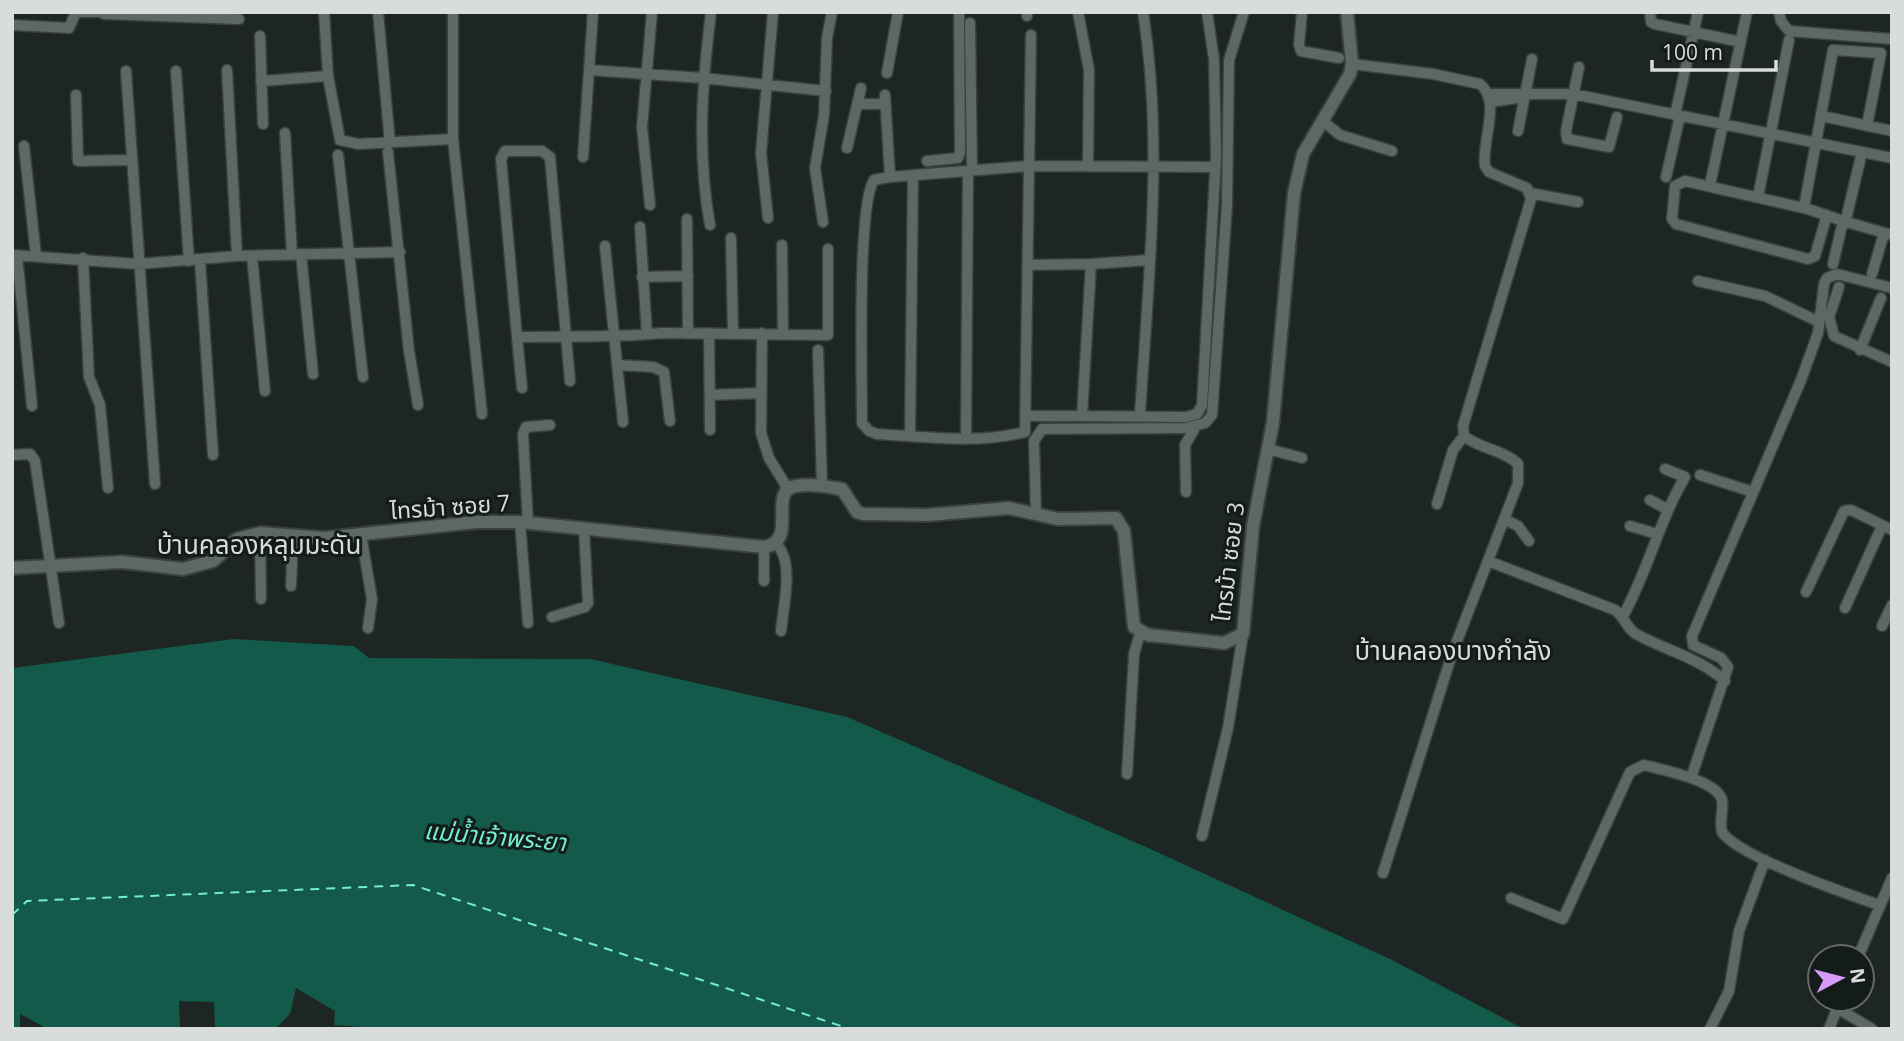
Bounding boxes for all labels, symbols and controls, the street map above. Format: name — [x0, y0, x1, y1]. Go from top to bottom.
scale bar — [1652, 28, 1776, 72]
text: 100 m — [1662, 38, 1723, 66]
street label: ไทรม้า ซอย 7 — [388, 486, 511, 526]
street label: ไทรม้า ซอย 3 — [1205, 500, 1251, 625]
district label: บ้านคลองหลุมมะดัน — [157, 526, 361, 562]
district label: บ้านคลองบางกำลัง — [1354, 632, 1552, 668]
water label: แม่น้ำเจ้าพระยา — [423, 813, 569, 858]
north arrow — [1806, 943, 1876, 1013]
text: N — [1844, 967, 1872, 985]

